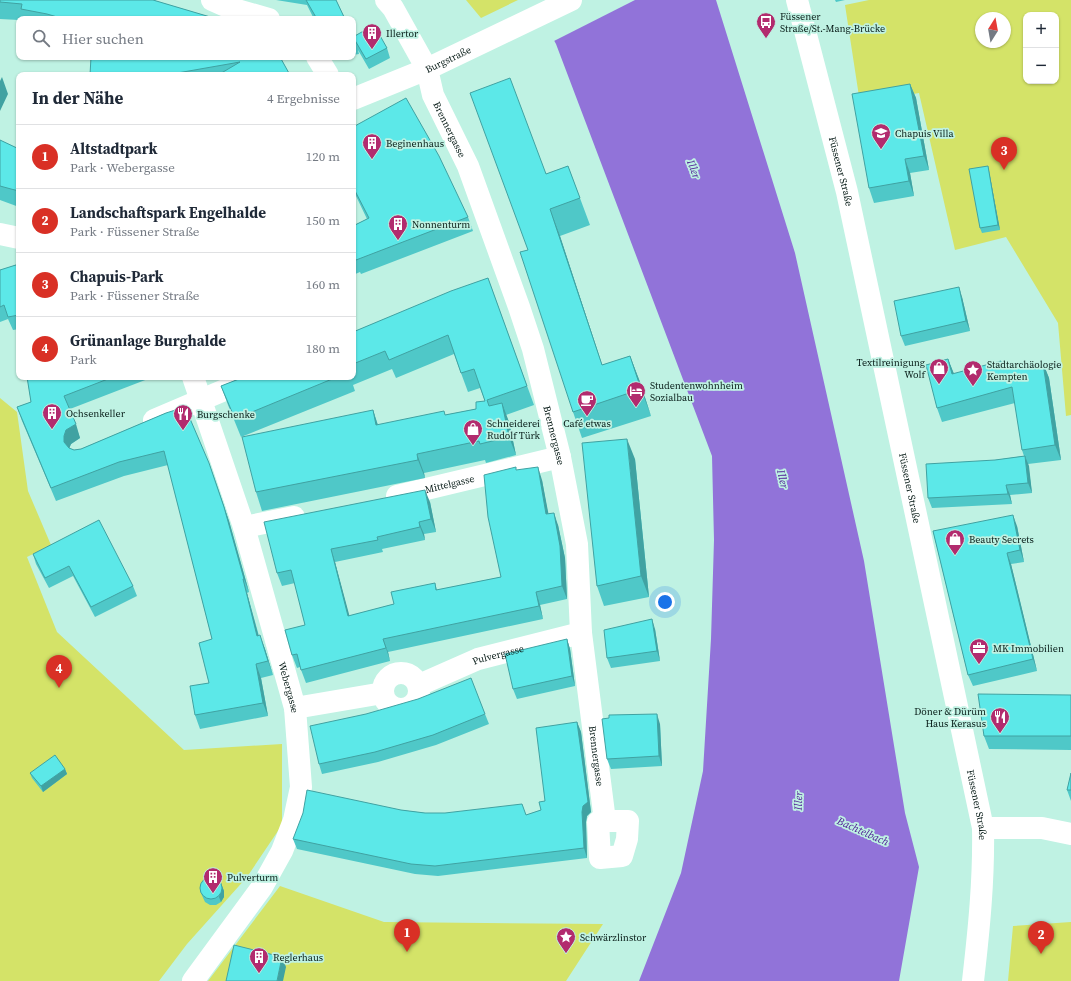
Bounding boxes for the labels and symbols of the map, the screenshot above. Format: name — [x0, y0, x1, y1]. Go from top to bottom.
place label: Füssener Straße/St.-Mang-Brücke — [780, 10, 885, 35]
bus stop icon: Füssener Straße/St.-Mang-Brücke — [755, 11, 777, 39]
north arrow — [975, 12, 1011, 48]
building icon: Illertor — [361, 22, 383, 50]
place label: Illertor — [386, 27, 419, 40]
street label: Burgstraße — [423, 43, 473, 76]
street label: Brennergasse — [430, 99, 469, 160]
school or university icon: Chapuis Villa — [870, 122, 892, 150]
place label: Chapuis Villa — [895, 127, 954, 140]
building icon: Beginenhaus — [361, 132, 383, 160]
street label: Füssener Straße — [826, 135, 856, 208]
place label: Beginenhaus — [386, 137, 444, 150]
pin: 3 — [991, 137, 1017, 170]
water label: Iller — [683, 157, 704, 181]
building icon: Nonnenturm — [387, 213, 409, 241]
place label: Nonnenturm — [412, 218, 470, 231]
place label: Textilreinigung Wolf — [857, 356, 926, 381]
shop icon: Textilreinigung Wolf — [928, 357, 950, 385]
place label: Stadtarchäologie Kempten — [987, 358, 1061, 383]
place icon: Stadtarchäologie Kempten — [962, 359, 984, 387]
place label: Studentenwohnheim Sozialbau — [650, 379, 743, 404]
hotel icon: Studentenwohnheim Sozialbau — [625, 380, 647, 408]
cafe icon: Café etwas — [576, 389, 598, 417]
building icon: Ochsenkeller — [41, 402, 63, 430]
restaurant icon: Burgschenke — [172, 403, 194, 431]
street label: Brennergasse — [540, 404, 567, 466]
place label: Ochsenkeller — [66, 407, 126, 420]
place label: Burgschenke — [197, 408, 255, 421]
place label: Schneiderei Rudolf Türk — [487, 417, 541, 442]
place label: Café etwas — [563, 417, 611, 430]
shop icon: Schneiderei Rudolf Türk — [462, 418, 484, 446]
street label: Füssener Straße — [896, 452, 924, 524]
water label: Iller — [773, 467, 792, 491]
street label: Mittelgasse — [424, 472, 476, 496]
shop icon: Beauty Secrets — [944, 528, 966, 556]
place label: Beauty Secrets — [969, 533, 1034, 546]
your location — [655, 592, 675, 612]
office icon: MK Immobilien — [968, 637, 990, 665]
street label: Pulvergasse — [470, 642, 525, 668]
place label: MK Immobilien — [993, 642, 1064, 655]
pin: 4 — [46, 655, 72, 688]
street label: Webergasse — [275, 660, 301, 713]
place label: Döner & Dürüm Haus Kerasus — [914, 705, 986, 730]
restaurant icon: Döner & Dürüm Haus Kerasus — [989, 706, 1011, 734]
street label: Brennergasse — [586, 725, 606, 787]
street label: Füssener Straße — [964, 769, 989, 840]
water label: Iller — [791, 791, 806, 812]
water label: Bachtelbach — [834, 813, 891, 850]
building icon: Pulverturm — [202, 866, 224, 894]
place label: Pulverturm — [227, 871, 278, 884]
pin: 1 — [394, 919, 420, 952]
pin: 2 — [1028, 921, 1054, 954]
place icon: Schwärzlinstor — [555, 926, 577, 954]
place label: Schwärzlinstor — [580, 931, 647, 944]
building icon: Reglerhaus — [248, 946, 270, 974]
place label: Reglerhaus — [273, 951, 323, 964]

